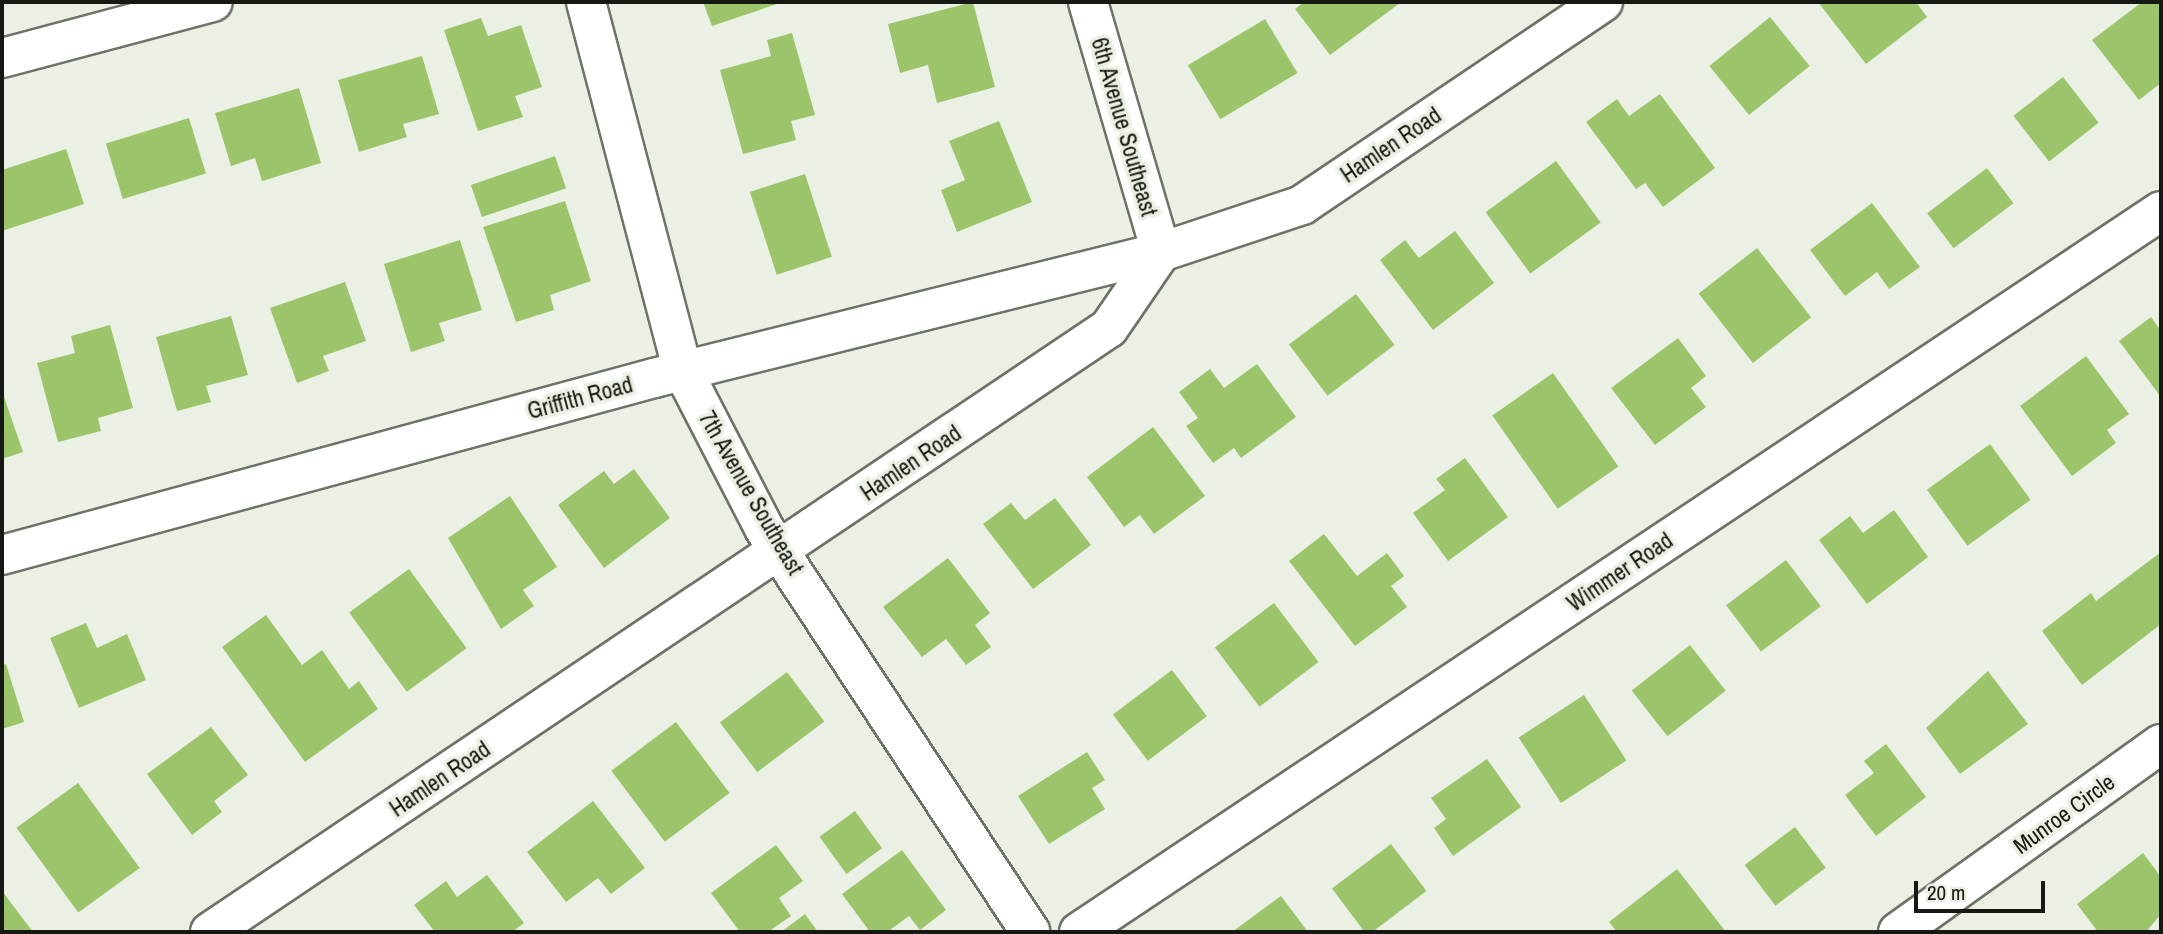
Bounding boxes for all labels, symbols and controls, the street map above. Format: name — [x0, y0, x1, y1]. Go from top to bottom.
street label: 6th Avenue Southeast — [1085, 34, 1163, 220]
street label: Hamlen Road — [1335, 101, 1447, 189]
street label: Griffith Road — [524, 371, 636, 425]
street label: 7th Avenue Southeast — [693, 406, 809, 580]
street label: Hamlen Road — [855, 419, 967, 507]
street label: Wimmer Road — [1562, 527, 1678, 617]
street label: Hamlen Road — [384, 735, 496, 823]
street label: Munroe Circle — [2008, 768, 2120, 860]
scale bar — [1918, 867, 2049, 911]
text: 20 m — [1927, 878, 1965, 907]

